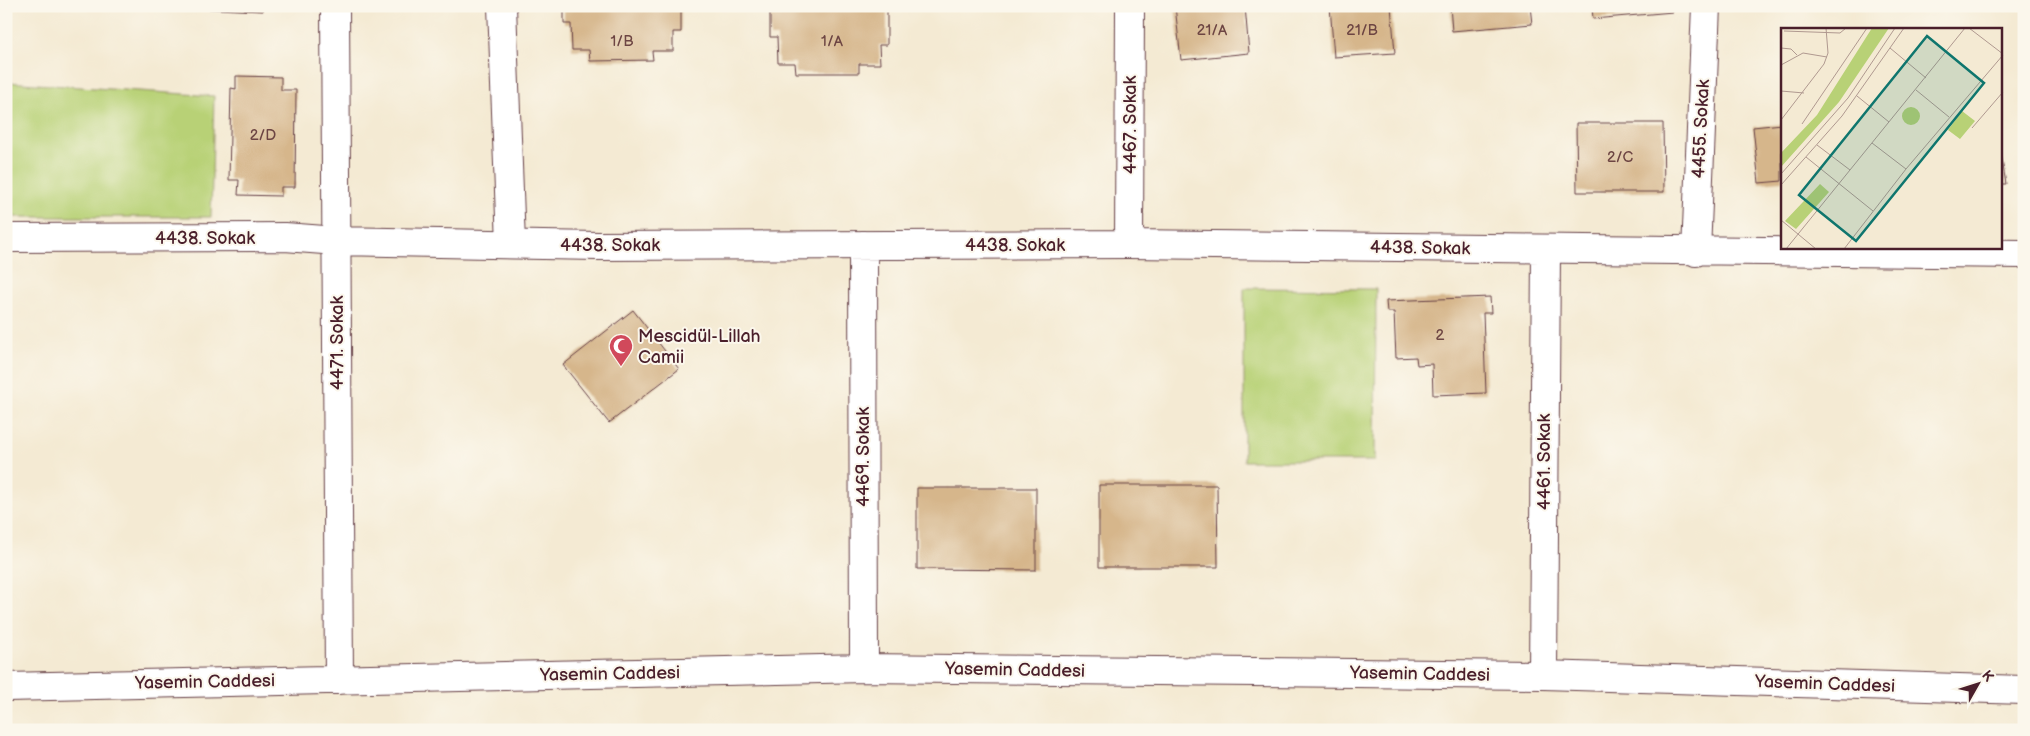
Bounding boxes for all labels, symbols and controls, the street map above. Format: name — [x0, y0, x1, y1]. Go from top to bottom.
house number: 21/A — [1197, 21, 1228, 40]
house number: 21/B — [1346, 21, 1378, 40]
inset map — [1781, 28, 2002, 249]
house number: 1/B — [611, 32, 633, 51]
house number: 1/A — [821, 32, 844, 51]
street label: 4467. Sokak — [1120, 76, 1141, 174]
street label: 4455. Sokak — [1688, 79, 1714, 179]
house number: 2/D — [250, 126, 276, 145]
house number: 2/C — [1607, 148, 1633, 167]
street label: 4438. Sokak — [155, 228, 255, 249]
street label: 4438. Sokak — [560, 235, 660, 256]
street label: 4438. Sokak — [965, 235, 1065, 256]
street label: 4438. Sokak — [1370, 237, 1470, 259]
street label: 4471. Sokak — [327, 296, 348, 390]
place label: Mescidül-Lillah Camii — [638, 326, 761, 368]
house number: 2 — [1436, 326, 1445, 345]
mosque icon: Mescidül-Lillah Camii — [608, 333, 634, 367]
street label: 4469. Sokak — [853, 407, 874, 507]
street label: 4461. Sokak — [1534, 414, 1555, 510]
street label: Yasemin Caddesi — [944, 658, 1085, 682]
north arrow — [1952, 658, 2002, 708]
street label: Yasemin Caddesi — [539, 662, 680, 686]
street label: Yasemin Caddesi — [1349, 662, 1490, 686]
text: K — [1978, 667, 1998, 686]
street label: Yasemin Caddesi — [134, 670, 275, 694]
street label: Yasemin Caddesi — [1754, 671, 1895, 697]

